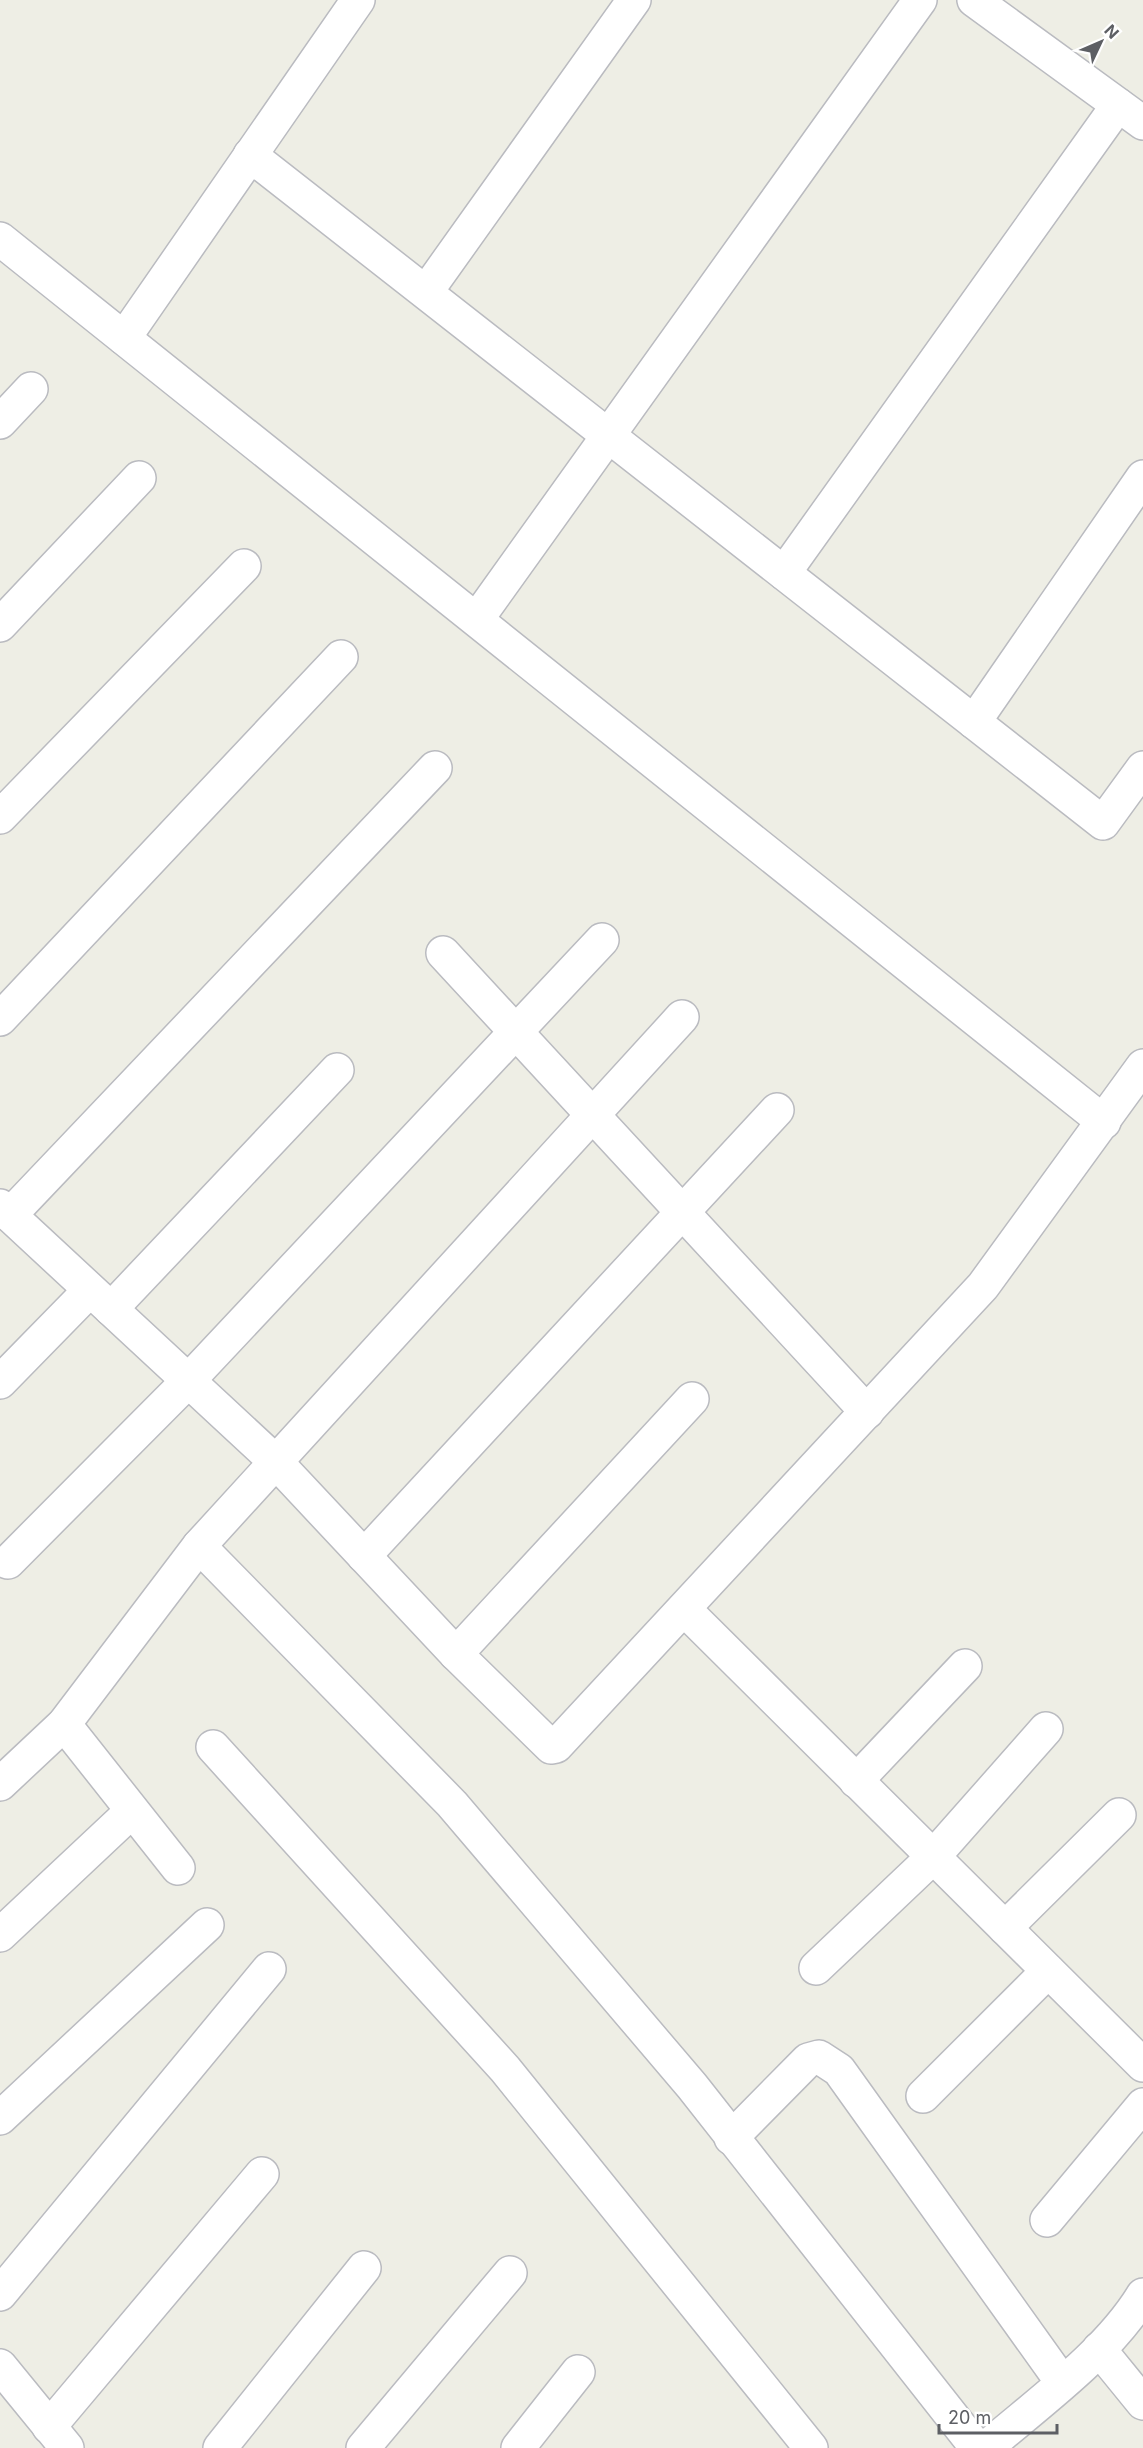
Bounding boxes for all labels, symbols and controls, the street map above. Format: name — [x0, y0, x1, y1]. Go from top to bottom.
north arrow — [1071, 12, 1131, 72]
text: N — [1100, 20, 1123, 43]
scale bar — [939, 2397, 1058, 2435]
text: 20 m — [948, 2407, 991, 2428]

